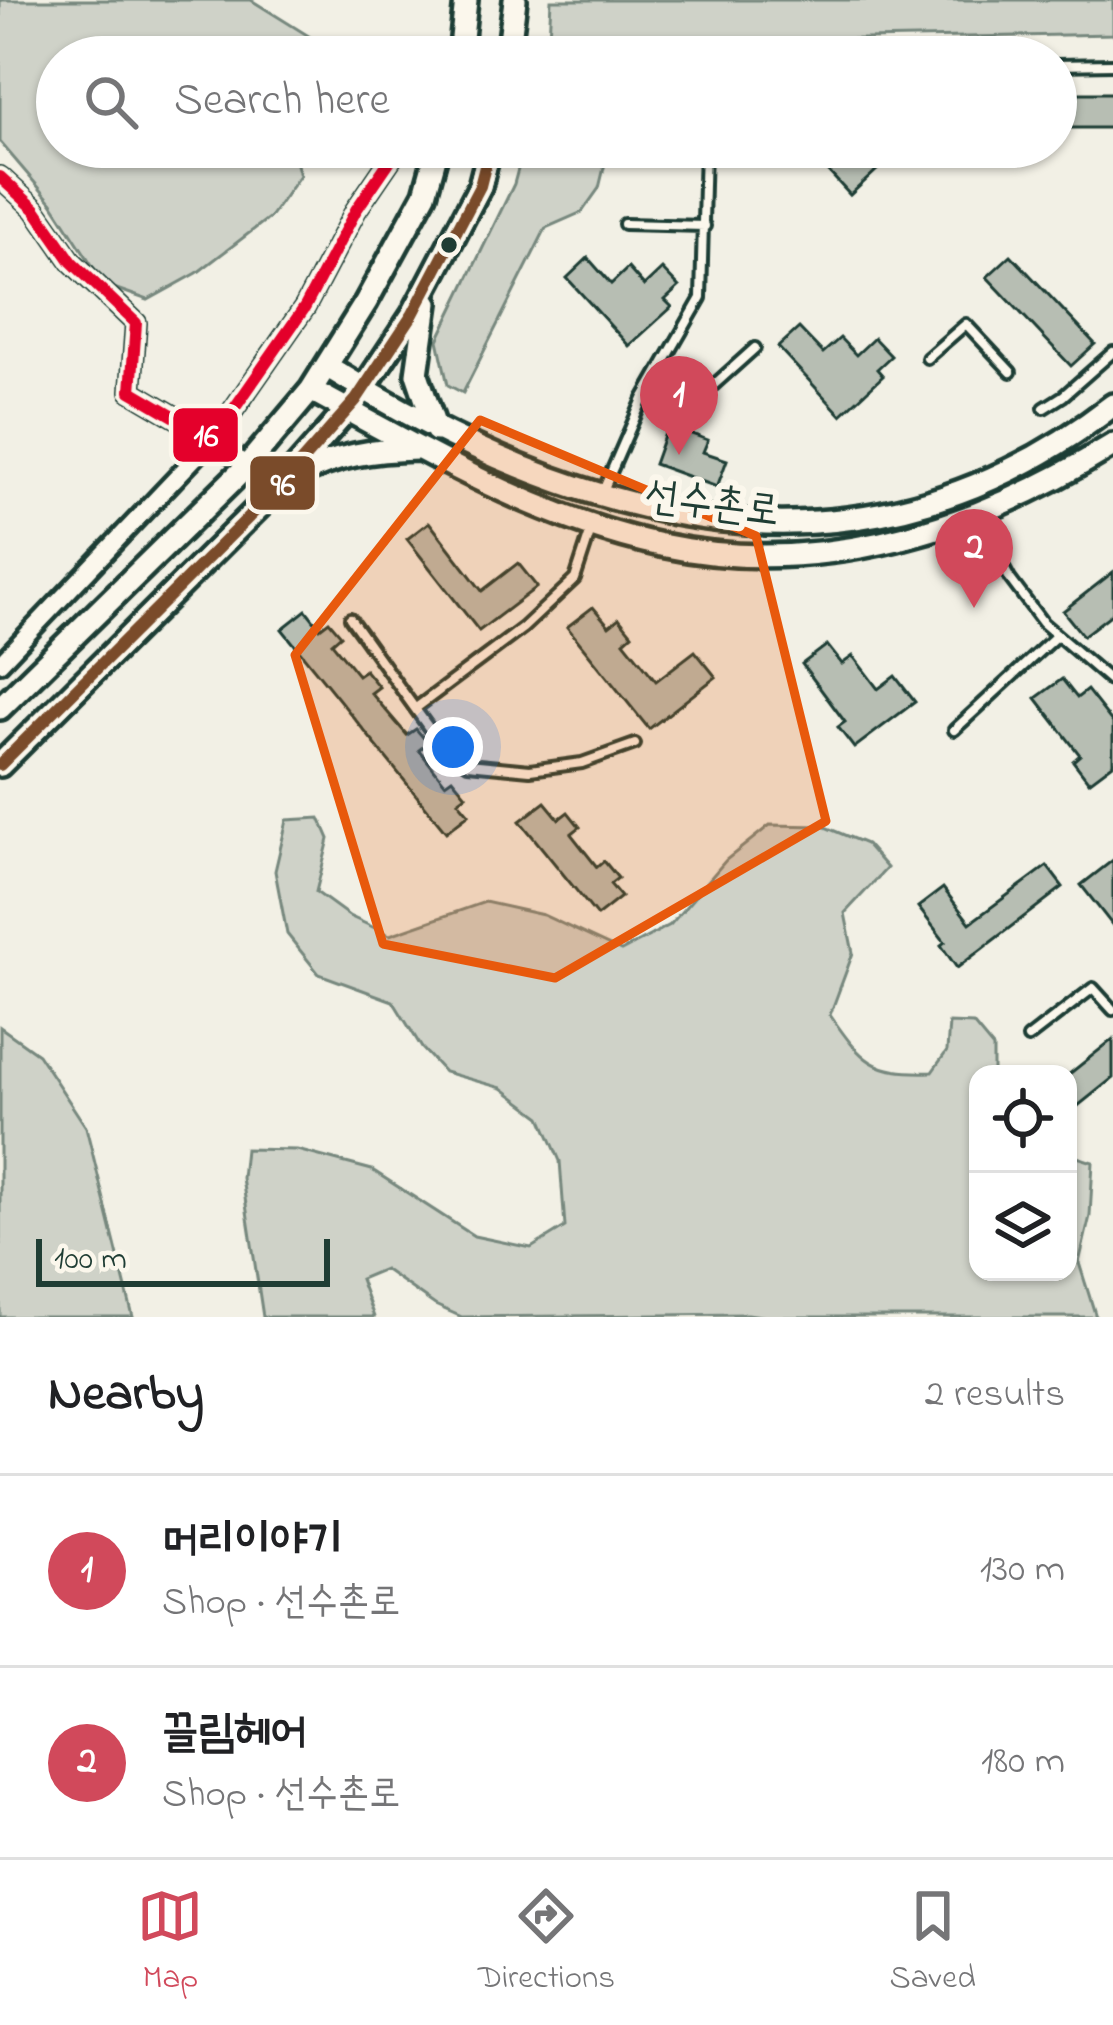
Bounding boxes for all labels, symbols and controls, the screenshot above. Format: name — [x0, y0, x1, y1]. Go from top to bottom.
search box — [36, 36, 1077, 168]
icon: search — [78, 69, 144, 135]
text: Search here — [174, 69, 390, 135]
unlabelled marker — [438, 234, 460, 256]
pin: 1 — [640, 356, 718, 455]
line badge: 16 — [171, 406, 240, 464]
text: 16 — [193, 414, 219, 462]
line badge: 96 — [248, 454, 317, 512]
text: 96 — [270, 463, 296, 511]
street label: 선수촌로 — [641, 466, 783, 544]
pin: 2 — [935, 509, 1013, 608]
your location — [423, 717, 483, 777]
map controls — [969, 1065, 1077, 1281]
button: locate — [969, 1065, 1077, 1173]
button: layers — [969, 1173, 1077, 1281]
scale bar — [36, 1233, 330, 1286]
text: 100 m — [54, 1236, 127, 1284]
text: Nearby — [48, 1358, 204, 1433]
text: 2 results — [925, 1367, 1065, 1424]
text: 머리이야기 — [162, 1509, 343, 1575]
text: 1 — [81, 1542, 93, 1599]
text: 130 m — [980, 1542, 1065, 1599]
text: Shop · 선수촌로 — [162, 1575, 400, 1632]
text: 끌림헤어 — [162, 1701, 307, 1767]
text: 2 — [77, 1734, 97, 1791]
text: 180 m — [981, 1734, 1065, 1791]
text: Shop · 선수촌로 — [162, 1767, 400, 1824]
tab: Map — [137, 1883, 203, 2003]
tab: Directions — [478, 1883, 615, 2003]
tab: Saved — [890, 1883, 976, 2003]

